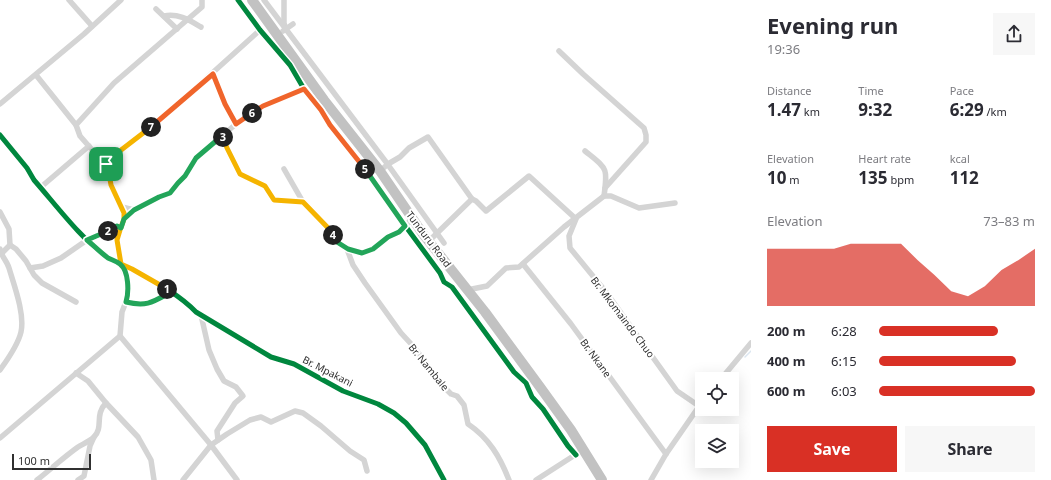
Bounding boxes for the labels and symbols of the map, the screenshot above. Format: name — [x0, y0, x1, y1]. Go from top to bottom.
pin: 6 — [242, 103, 262, 123]
pin: 7 — [141, 117, 161, 137]
pin: 3 — [213, 127, 233, 147]
pin — [89, 147, 123, 181]
pin: 5 — [355, 159, 375, 179]
street label: Tunduru Road — [403, 208, 455, 270]
pin: 2 — [98, 221, 118, 241]
pin: 4 — [323, 225, 343, 245]
street label: Br. Mkomaindo Chuo — [588, 274, 658, 360]
pin: 1 — [157, 279, 177, 299]
street label: Br. Nkane — [577, 336, 615, 380]
street label: Br. Nambale — [406, 341, 453, 394]
street label: Br. Mpakani — [300, 352, 356, 390]
scale bar — [12, 452, 91, 471]

